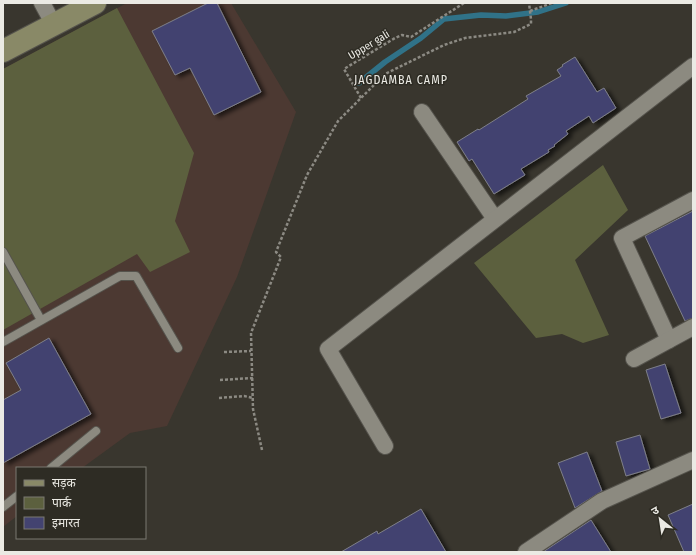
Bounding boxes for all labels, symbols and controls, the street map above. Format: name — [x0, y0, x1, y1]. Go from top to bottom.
street label: Upper gali — [346, 27, 392, 62]
district label: JAGDAMBA CAMP — [354, 73, 448, 87]
legend — [16, 467, 146, 539]
text: सड़क — [52, 476, 77, 490]
text: पार्क — [52, 496, 72, 510]
north arrow — [640, 499, 680, 539]
text: उ — [649, 503, 662, 518]
text: इमारत — [52, 516, 81, 530]

